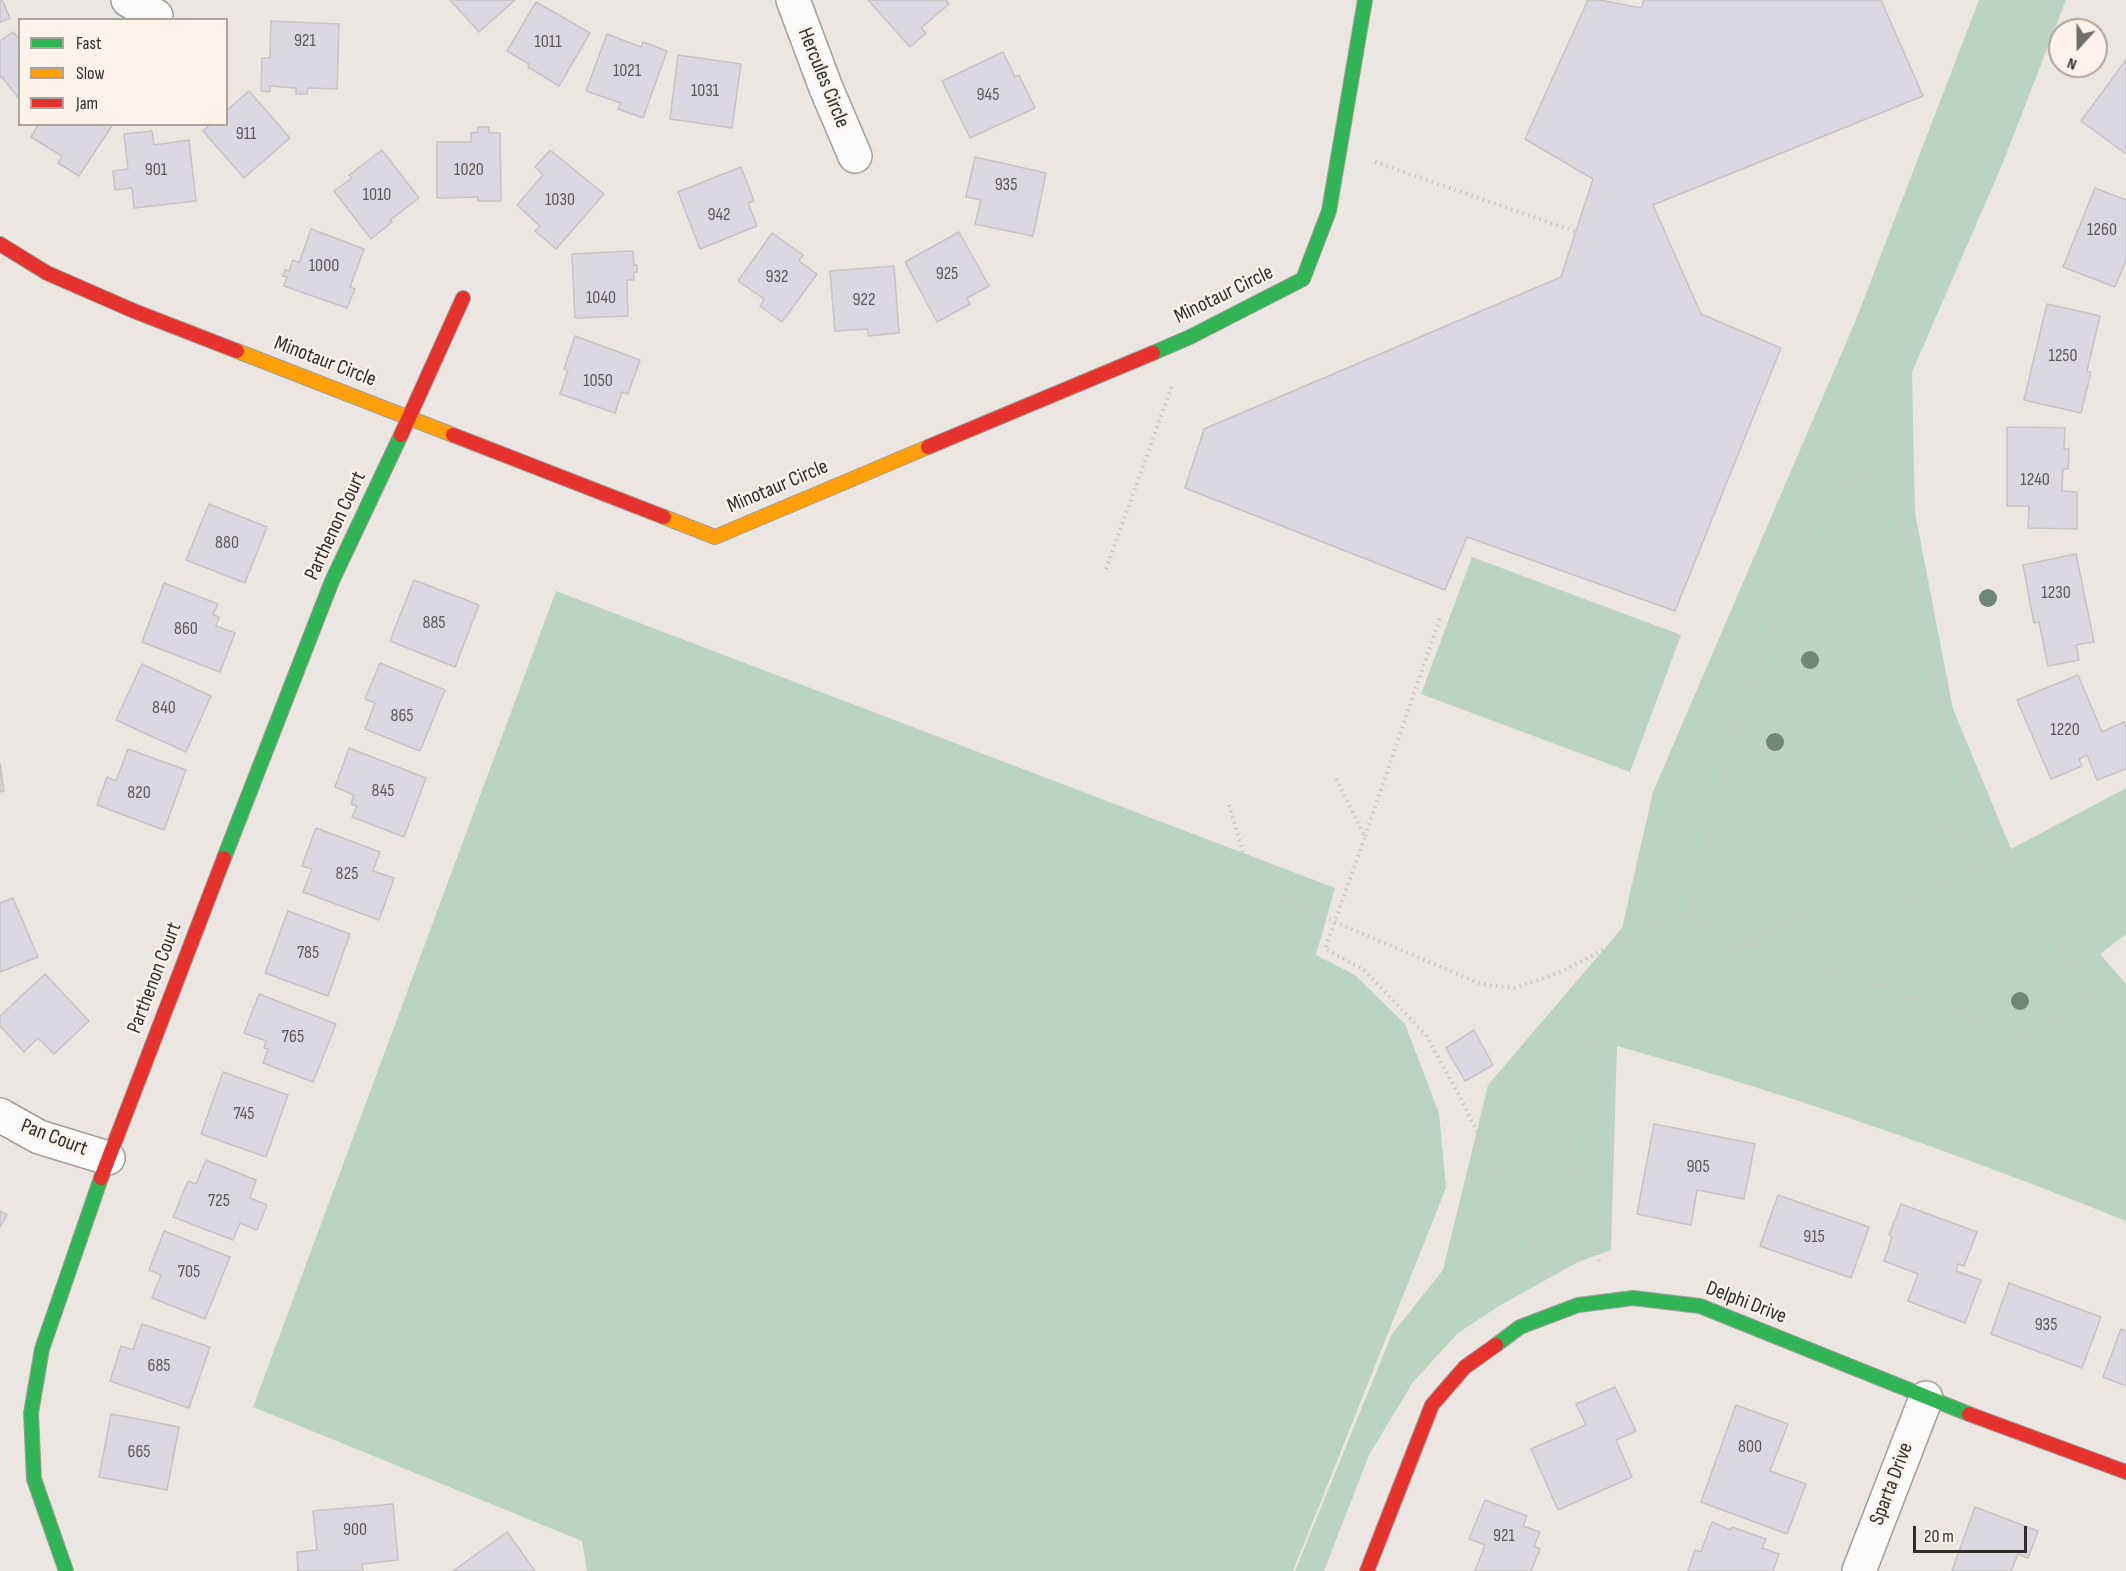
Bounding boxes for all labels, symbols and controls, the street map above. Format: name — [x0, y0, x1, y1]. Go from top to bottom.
legend — [18, 18, 228, 126]
north arrow — [2048, 18, 2108, 78]
street label: Hercules Circle — [792, 24, 854, 132]
house number: 921 — [294, 30, 316, 52]
house number: 1011 — [535, 31, 561, 53]
text: Fast — [76, 33, 101, 54]
text: N — [2065, 53, 2079, 74]
house number: 1021 — [613, 60, 641, 82]
text: Slow — [76, 63, 105, 84]
house number: 1031 — [691, 80, 719, 102]
house number: 945 — [977, 84, 999, 106]
text: Jam — [76, 93, 98, 114]
house number: 911 — [236, 123, 256, 145]
house number: 901 — [145, 159, 167, 181]
house number: 1020 — [454, 159, 484, 181]
house number: 935 — [995, 174, 1017, 196]
house number: 1010 — [363, 184, 391, 206]
house number: 1030 — [545, 189, 575, 211]
house number: 942 — [707, 204, 731, 226]
house number: 1260 — [2087, 219, 2117, 241]
house number: 1000 — [309, 255, 339, 277]
street label: Minotaur Circle — [1170, 260, 1278, 330]
house number: 925 — [936, 263, 958, 285]
house number: 932 — [766, 266, 788, 288]
house number: 1040 — [586, 287, 616, 309]
house number: 922 — [853, 289, 875, 311]
street label: Minotaur Circle — [270, 331, 380, 393]
house number: 1250 — [2048, 345, 2078, 367]
house number: 1050 — [583, 370, 613, 392]
street label: Minotaur Circle — [724, 454, 832, 520]
street label: Parthenon Court — [300, 468, 372, 584]
house number: 1240 — [2020, 469, 2050, 491]
house number: 880 — [215, 532, 239, 554]
house number: 1230 — [2041, 582, 2071, 604]
house number: 885 — [422, 612, 446, 634]
house number: 860 — [174, 618, 198, 640]
house number: 840 — [152, 697, 176, 719]
house number: 865 — [391, 705, 413, 727]
house number: 1220 — [2050, 719, 2080, 741]
house number: 845 — [371, 780, 395, 802]
house number: 820 — [127, 782, 151, 804]
house number: 825 — [336, 863, 358, 885]
street label: Parthenon Court — [122, 919, 188, 1037]
house number: 785 — [297, 942, 319, 964]
house number: 765 — [282, 1026, 304, 1048]
house number: 745 — [233, 1103, 255, 1125]
street label: Pan Court — [17, 1114, 91, 1162]
house number: 905 — [1686, 1156, 1710, 1178]
house number: 725 — [208, 1190, 230, 1212]
house number: 915 — [1803, 1226, 1825, 1248]
house number: 705 — [178, 1261, 200, 1283]
street label: Delphi Drive — [1702, 1276, 1790, 1330]
house number: 935 — [2035, 1314, 2057, 1336]
house number: 685 — [148, 1355, 170, 1377]
house number: 800 — [1738, 1436, 1762, 1458]
street label: Sparta Drive — [1865, 1439, 1919, 1529]
house number: 665 — [128, 1441, 150, 1463]
scale bar — [1916, 1514, 2030, 1552]
house number: 900 — [343, 1519, 367, 1541]
house number: 921 — [1493, 1525, 1515, 1547]
text: 20 m — [1924, 1526, 1954, 1547]

